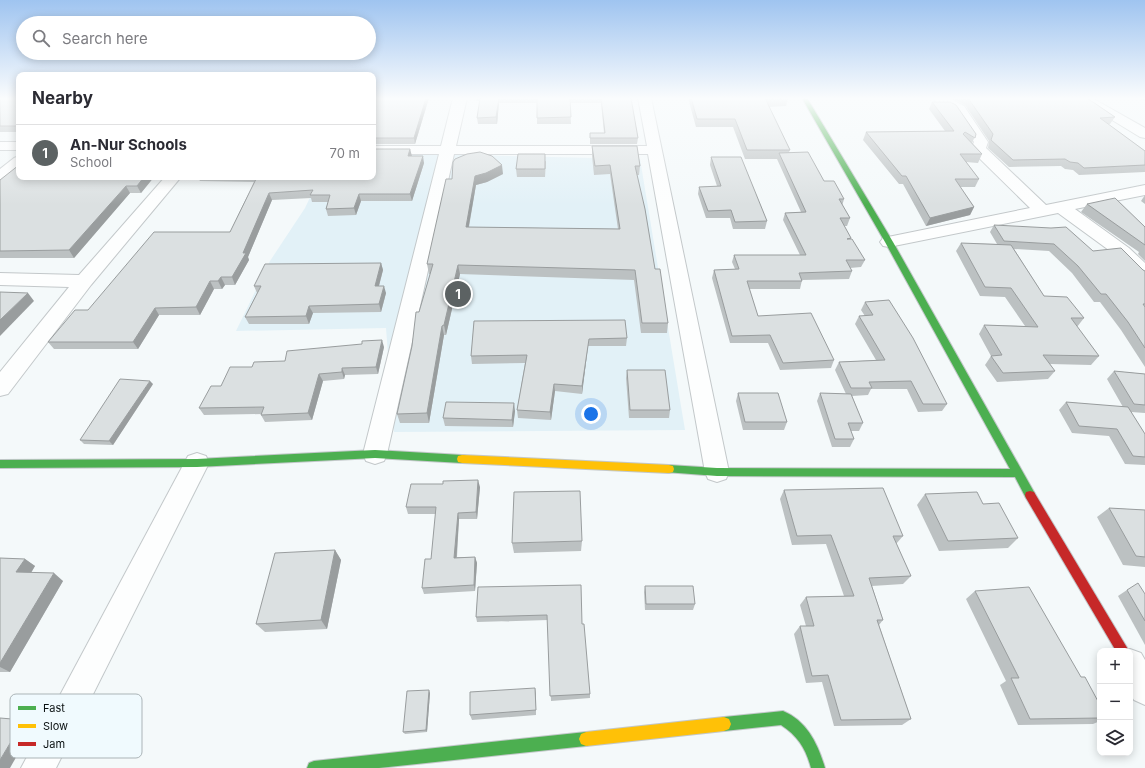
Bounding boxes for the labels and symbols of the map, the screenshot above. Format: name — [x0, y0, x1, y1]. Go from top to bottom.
pin: 1 — [445, 279, 471, 309]
your location — [581, 404, 601, 424]
legend — [10, 694, 142, 758]
text: Fast — [43, 701, 65, 715]
text: Slow — [43, 719, 68, 733]
text: Jam — [43, 737, 65, 751]

